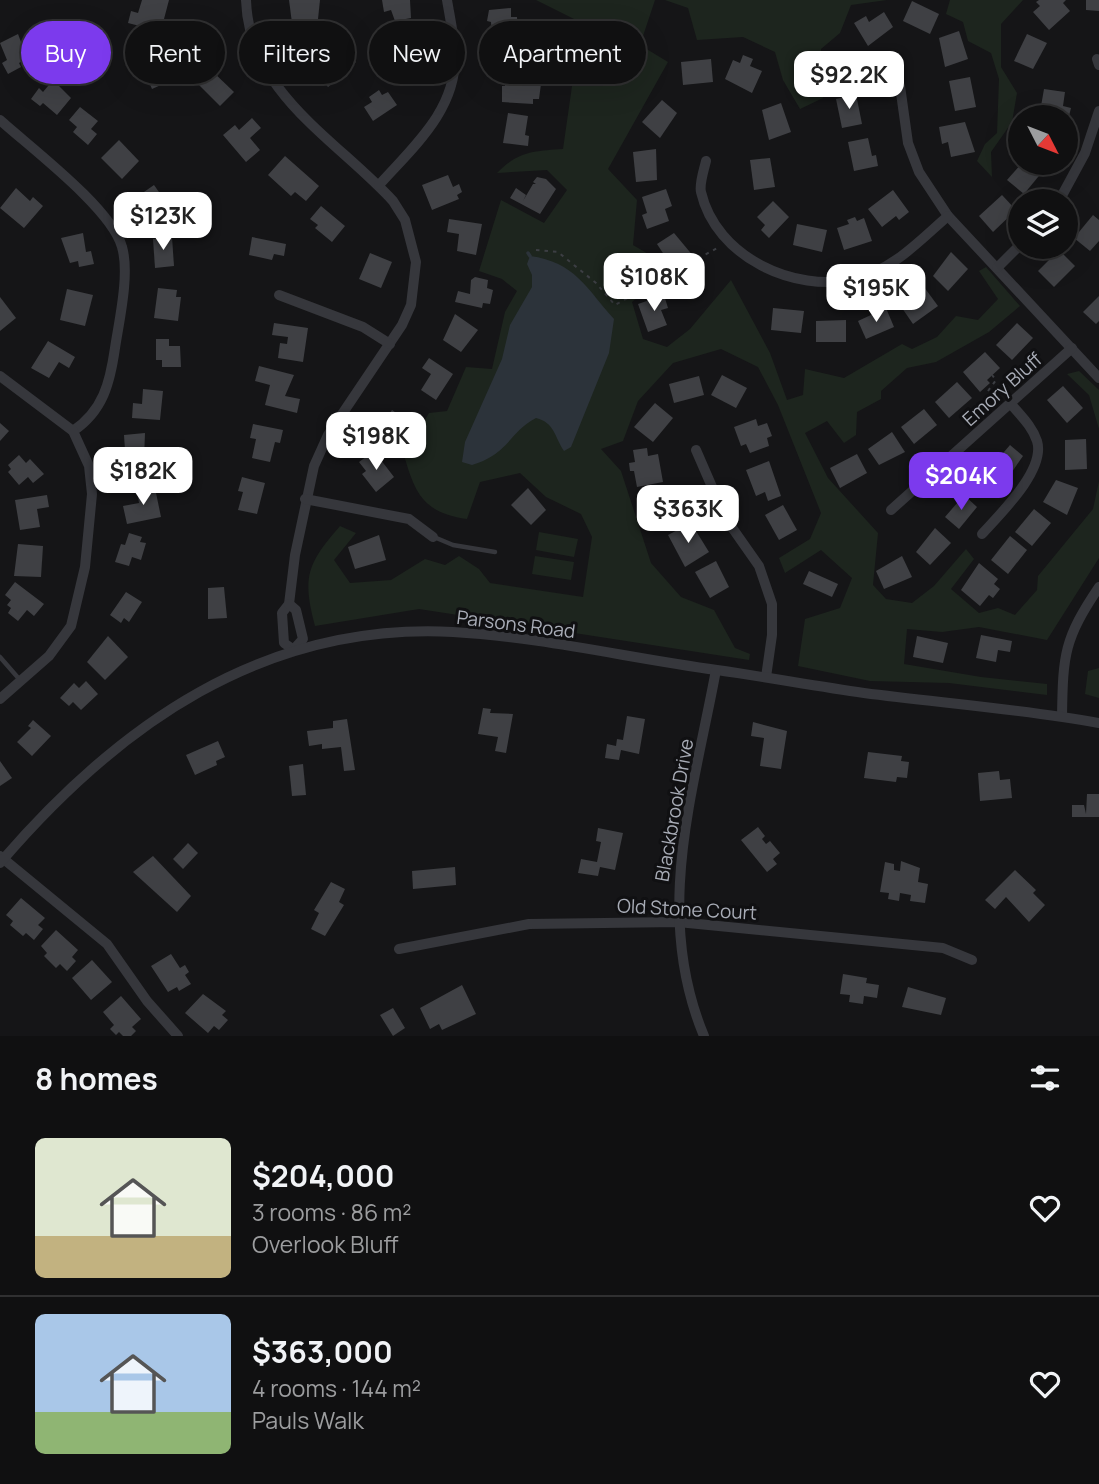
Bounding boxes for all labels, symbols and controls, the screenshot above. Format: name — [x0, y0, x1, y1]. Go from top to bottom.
chip: Buy — [21, 21, 111, 84]
chip: Rent — [125, 21, 225, 84]
chip: Filters — [239, 21, 355, 84]
chip: New — [369, 21, 465, 84]
chip: Apartment — [479, 21, 646, 84]
pin: $92.2K — [792, 52, 906, 111]
text: $92.2K — [810, 58, 888, 90]
north arrow — [1008, 105, 1078, 175]
map controls — [1008, 105, 1078, 259]
button: layers — [1008, 189, 1078, 259]
pin: $123K — [114, 192, 212, 252]
text: $123K — [130, 199, 196, 231]
pin: $108K — [605, 254, 703, 313]
text: $108K — [620, 260, 688, 292]
pin: $195K — [827, 264, 925, 324]
text: $195K — [842, 271, 910, 303]
street label: Emory Bluff — [957, 346, 1048, 432]
pin: $198K — [327, 412, 425, 472]
text: $198K — [342, 419, 410, 451]
pin: $182K — [94, 448, 192, 507]
pin: $204K — [912, 452, 1010, 512]
text: $182K — [109, 454, 177, 486]
text: $204K — [925, 459, 997, 491]
pin: $363K — [639, 486, 737, 545]
text: $363K — [653, 492, 723, 524]
street label: Parsons Road — [455, 604, 577, 644]
street label: Blackbrook Drive — [649, 737, 699, 883]
street label: Old Stone Court — [616, 892, 758, 926]
text: 8 homes — [35, 1058, 158, 1099]
icon: filters — [1026, 1059, 1064, 1097]
text: $204,000 — [252, 1155, 394, 1196]
icon: home — [91, 1166, 175, 1250]
icon: heart — [1026, 1189, 1064, 1227]
text: 3 rooms · 86 m² — [252, 1196, 412, 1228]
text: Overlook Bluff — [252, 1228, 399, 1260]
text: $363,000 — [252, 1331, 393, 1372]
icon: home — [91, 1342, 175, 1426]
icon: heart — [1026, 1365, 1064, 1403]
text: 4 rooms · 144 m² — [252, 1372, 421, 1404]
text: Pauls Walk — [252, 1404, 364, 1436]

